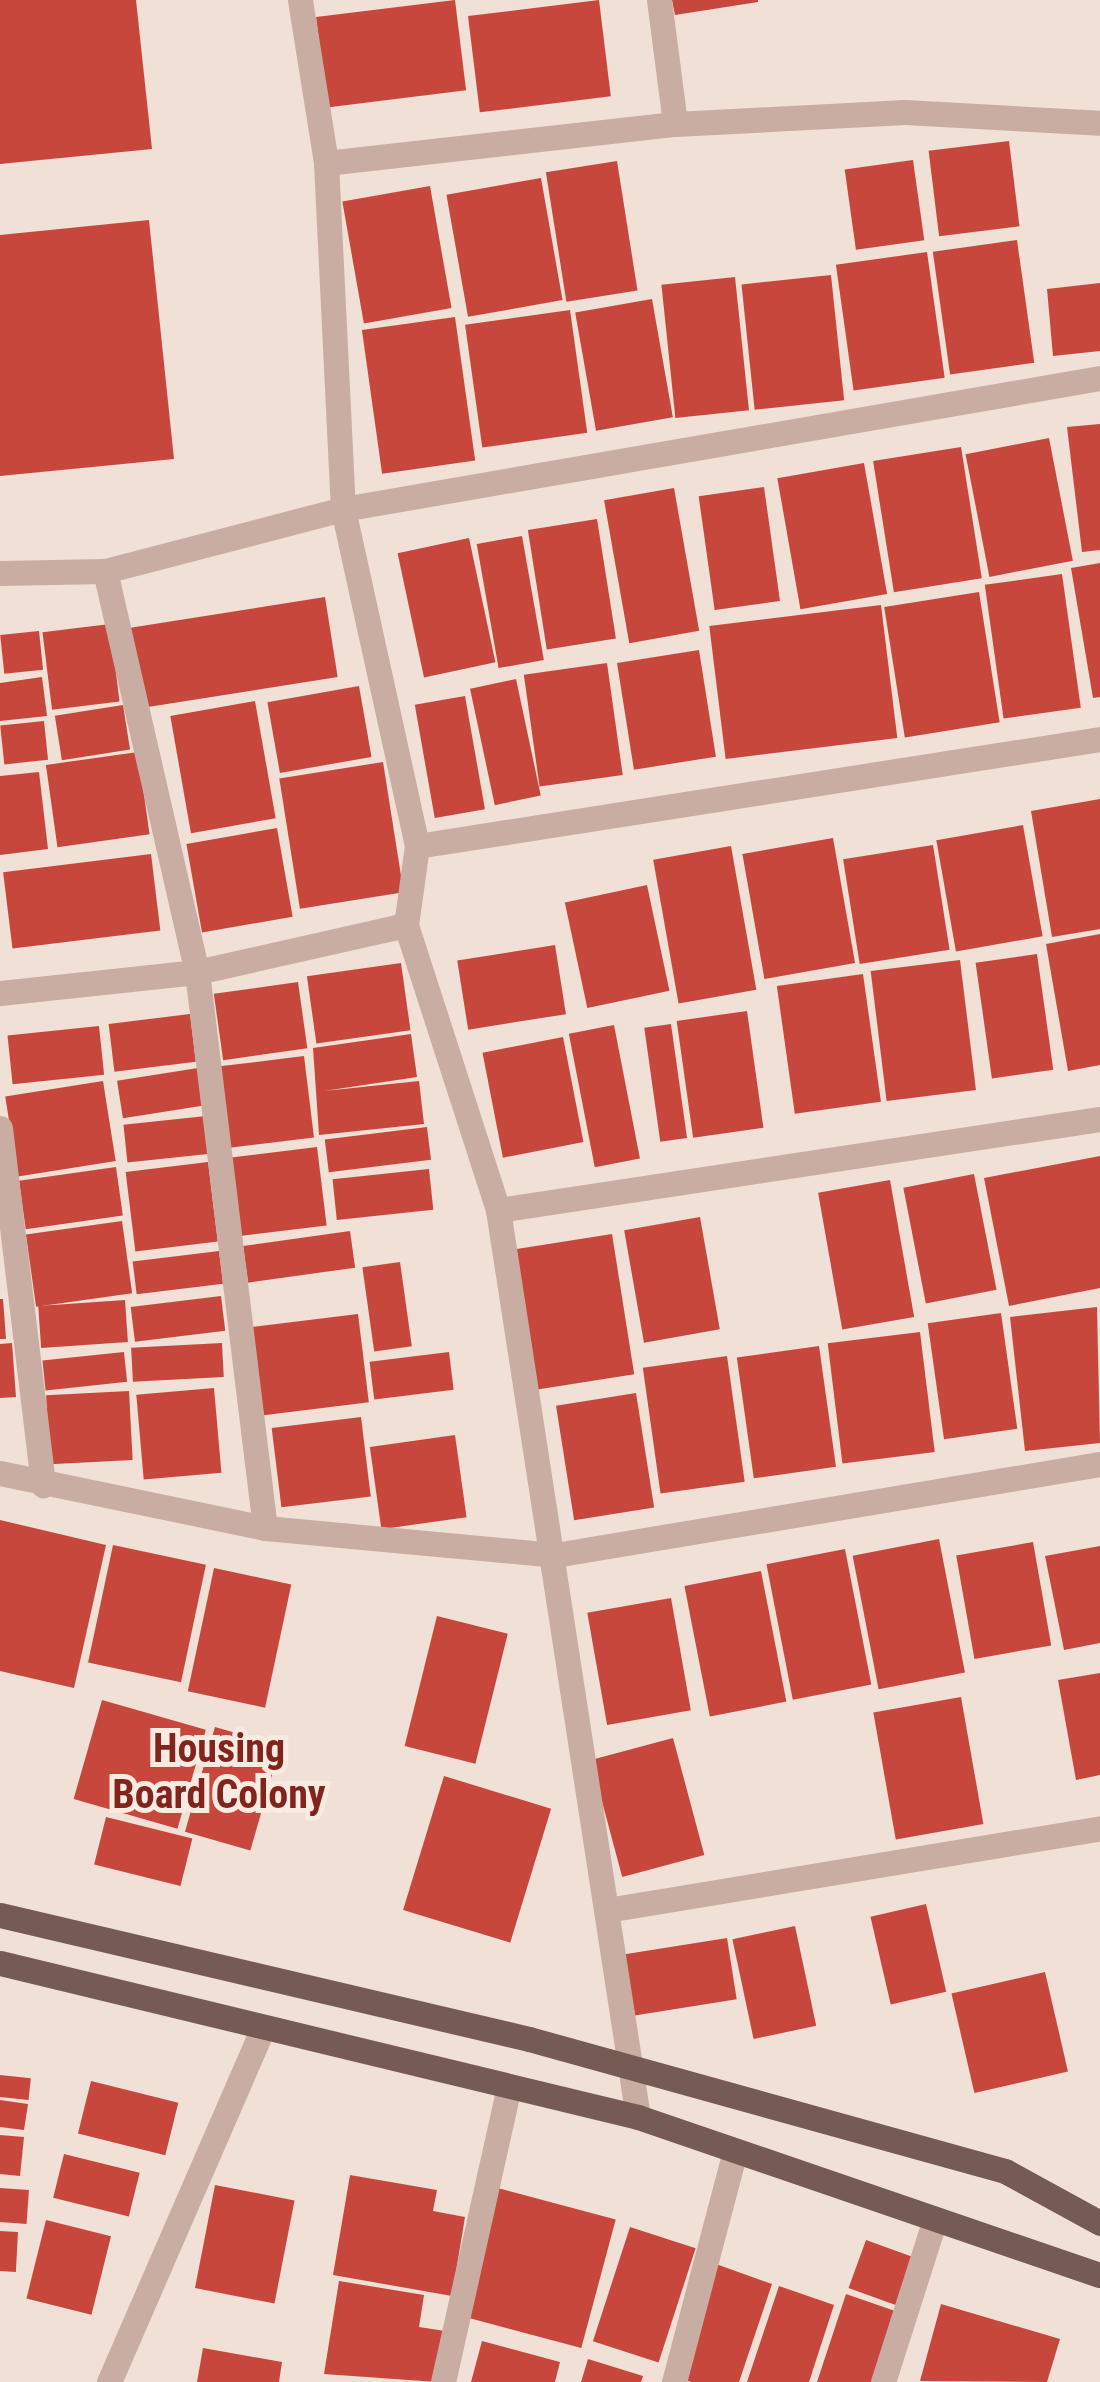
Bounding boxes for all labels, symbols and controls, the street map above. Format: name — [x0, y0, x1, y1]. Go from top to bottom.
district label: Housing Board Colony — [112, 1725, 326, 1819]

